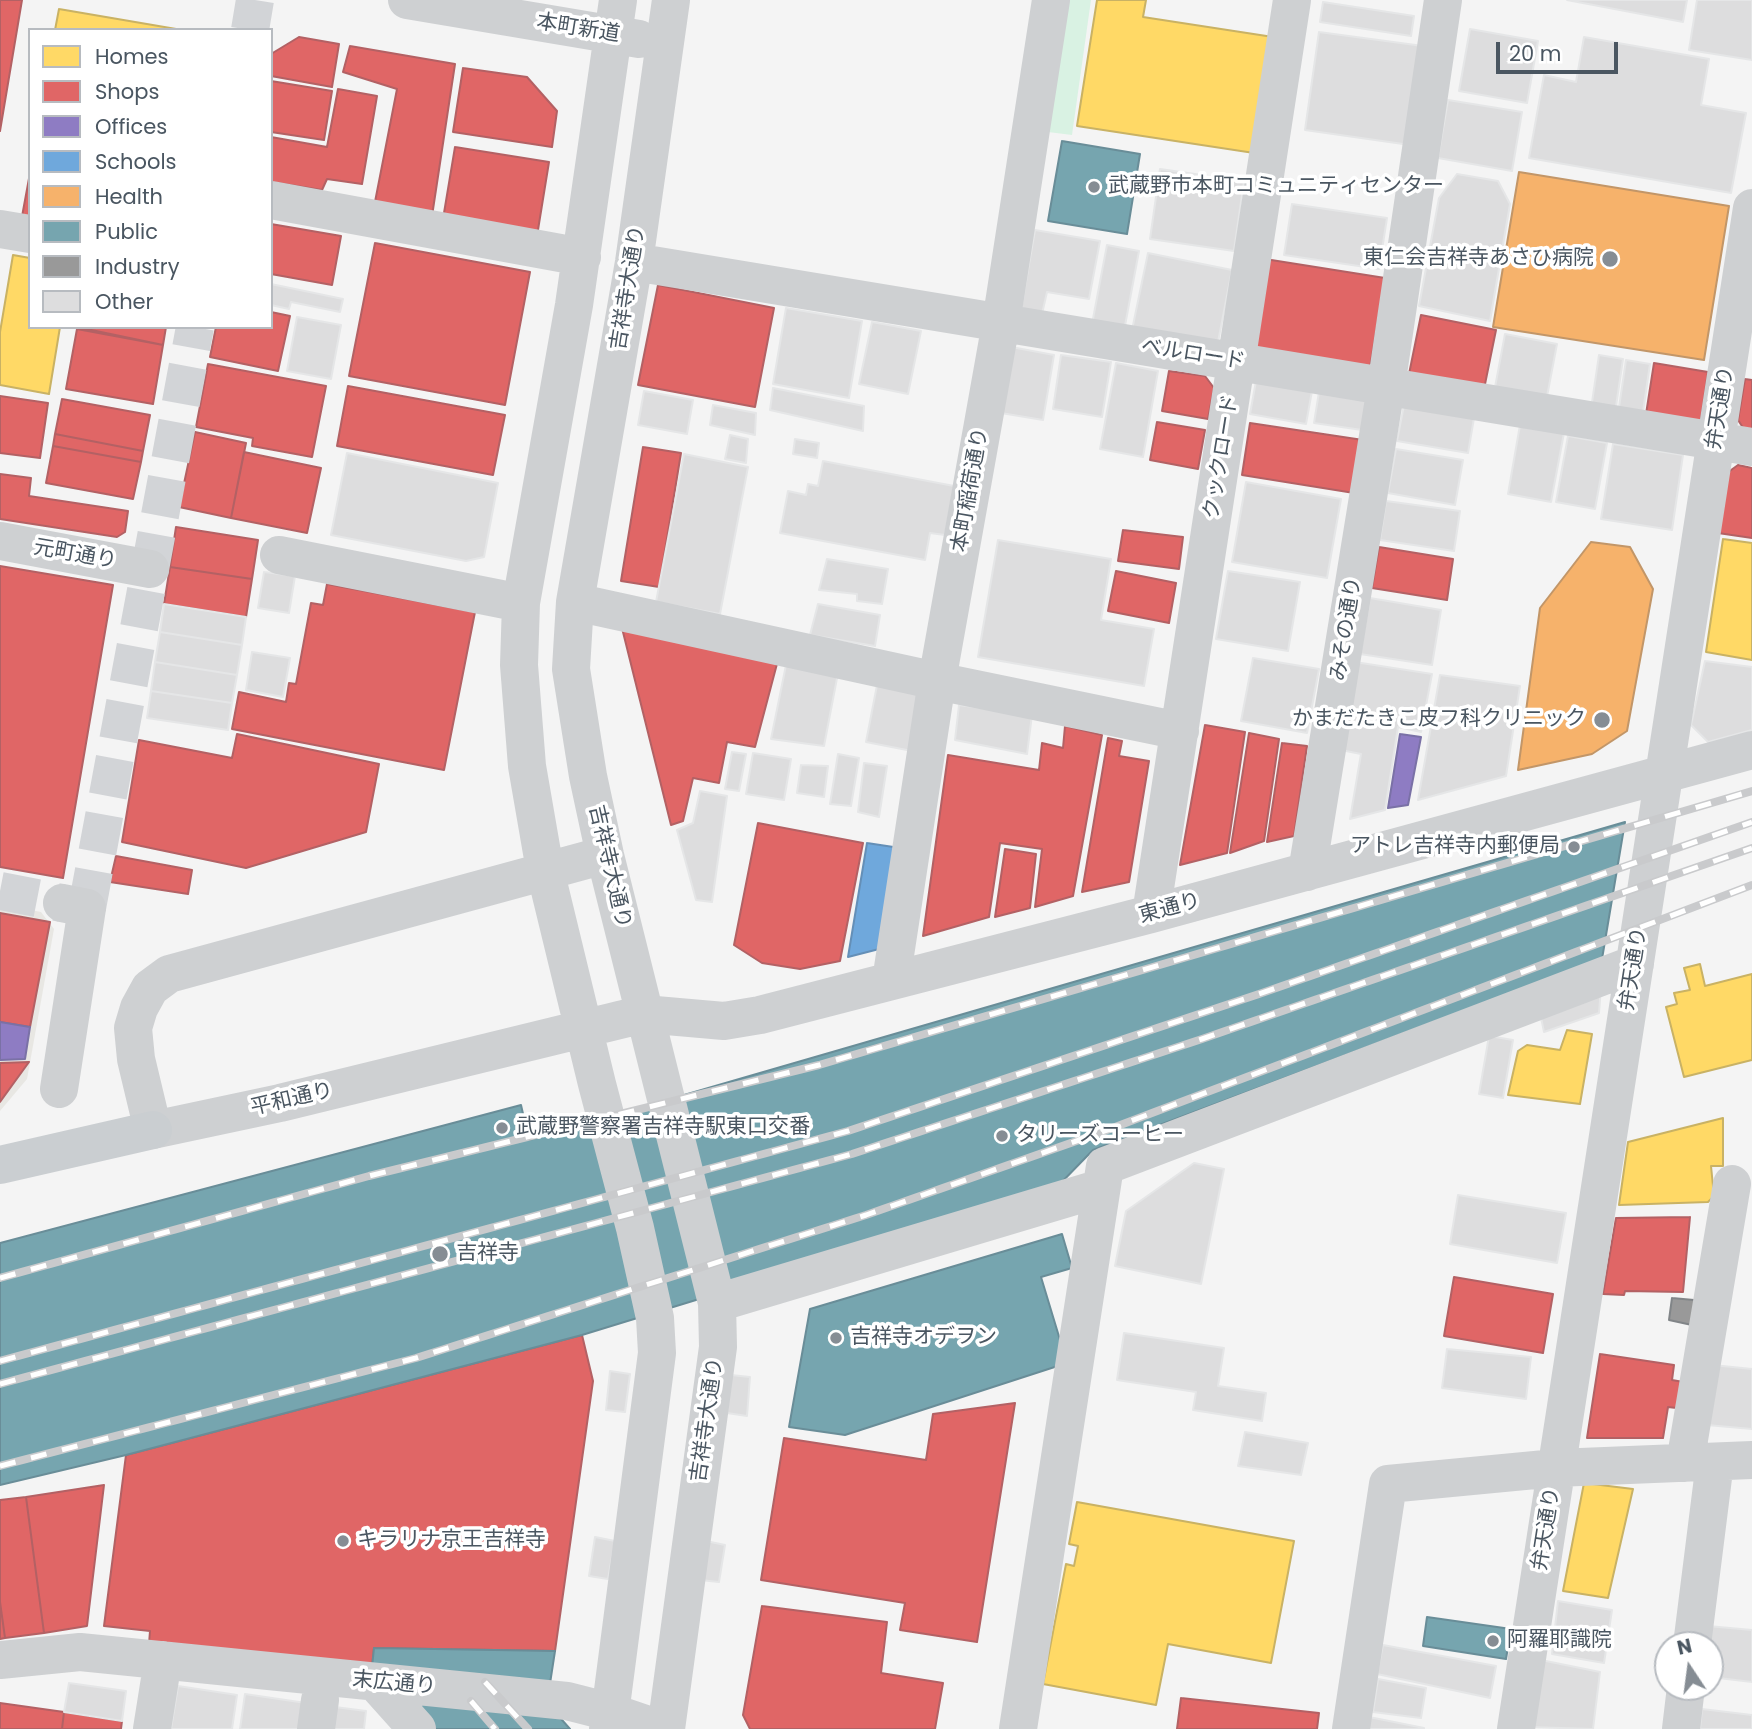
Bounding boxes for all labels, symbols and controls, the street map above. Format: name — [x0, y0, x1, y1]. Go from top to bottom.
street label: 本町新道 — [535, 10, 621, 48]
legend — [28, 28, 273, 329]
scale bar — [1500, 28, 1622, 72]
text: 20 m — [1509, 39, 1562, 68]
text: Homes — [95, 42, 169, 71]
text: Shops — [95, 77, 159, 106]
text: Offices — [95, 112, 167, 141]
text: Schools — [95, 147, 177, 176]
place label: 武蔵野市本町コミュニティセンター — [1108, 174, 1444, 200]
marker: 武蔵野市本町コミュニティセンター — [1086, 179, 1102, 195]
text: Health — [95, 182, 163, 211]
text: Public — [95, 217, 158, 246]
street label: 吉祥寺大通り — [607, 224, 651, 352]
place label: 東仁会吉祥寺あさひ病院 — [1363, 246, 1594, 272]
marker: 東仁会吉祥寺あさひ病院 — [1600, 249, 1620, 269]
text: Industry — [95, 252, 180, 281]
text: Other — [95, 287, 153, 316]
street label: ベルロード — [1139, 334, 1247, 376]
street label: 弁天通り — [1702, 365, 1740, 451]
street label: クックロード — [1200, 393, 1244, 521]
street label: 本町稲荷通り — [948, 426, 994, 554]
street label: 元町通り — [31, 535, 119, 575]
street label: みその通り — [1326, 575, 1368, 683]
place label: かまだたきこ皮フ科クリニック — [1292, 707, 1586, 733]
marker: かまだたきこ皮フ科クリニック — [1592, 710, 1612, 730]
street label: 吉祥寺大通り — [583, 803, 635, 931]
place label: アトレ吉祥寺内郵便局 — [1350, 834, 1560, 860]
marker: アトレ吉祥寺内郵便局 — [1566, 839, 1582, 855]
street label: 東通り — [1136, 889, 1204, 929]
street label: 弁天通り — [1615, 926, 1653, 1012]
street label: 平和通り — [248, 1078, 336, 1122]
place label: 武蔵野警察署吉祥寺駅東口交番 — [516, 1115, 810, 1141]
marker: 武蔵野警察署吉祥寺駅東口交番 — [494, 1120, 510, 1136]
place label: タリーズコーヒー — [1016, 1123, 1184, 1149]
marker: タリーズコーヒー — [994, 1128, 1010, 1144]
place label: 吉祥寺 — [456, 1241, 519, 1267]
marker: 吉祥寺 — [430, 1244, 450, 1264]
place label: 吉祥寺オデヲン — [850, 1325, 997, 1351]
marker: 吉祥寺オデヲン — [828, 1330, 844, 1346]
street label: 吉祥寺大通り — [687, 1356, 729, 1484]
street label: 弁天通り — [1528, 1486, 1566, 1572]
place label: キラリナ京王吉祥寺 — [357, 1528, 546, 1554]
marker: キラリナ京王吉祥寺 — [335, 1533, 351, 1549]
place label: 阿羅耶識院 — [1507, 1628, 1612, 1654]
north arrow — [1654, 1631, 1724, 1701]
text: N — [1675, 1632, 1695, 1662]
marker: 阿羅耶識院 — [1485, 1633, 1501, 1649]
street label: 末広通り — [351, 1668, 437, 1700]

